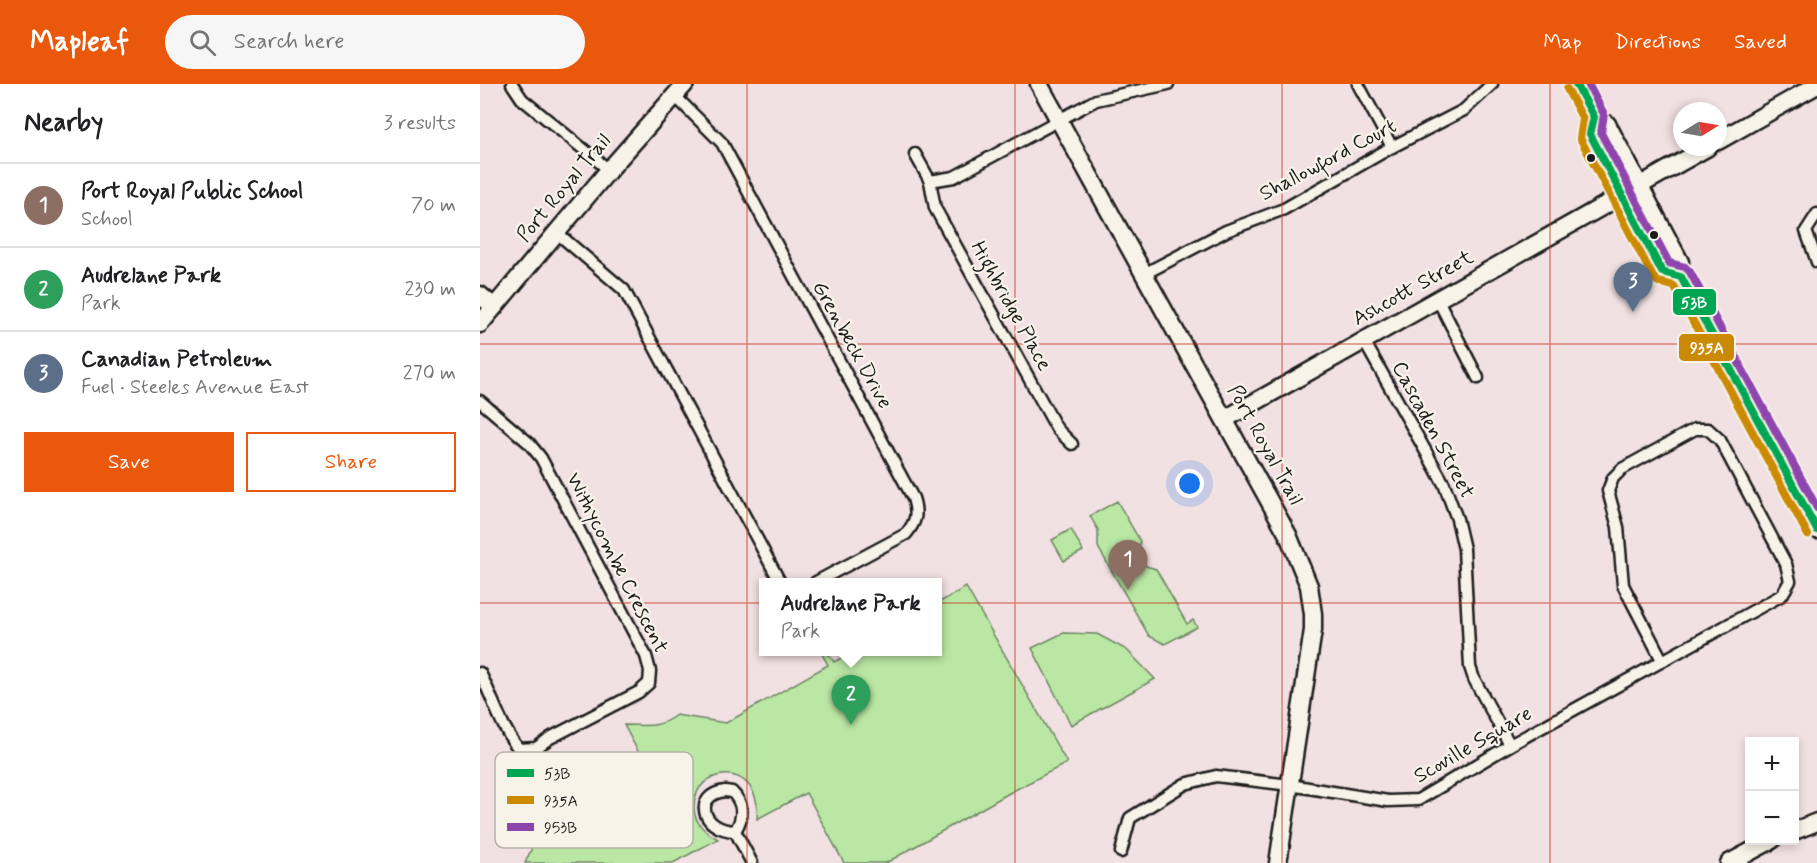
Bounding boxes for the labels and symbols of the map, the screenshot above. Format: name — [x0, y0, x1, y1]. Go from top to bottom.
north arrow — [1673, 102, 1727, 156]
street label: Shallowford Court — [1255, 112, 1403, 210]
street label: Port Royal Trail — [510, 128, 618, 248]
unlabelled marker — [1585, 152, 1597, 164]
unlabelled marker — [1648, 229, 1660, 241]
street label: Highbridge Place — [962, 236, 1058, 377]
street label: Ashcott Street — [1348, 243, 1479, 333]
pin: 3 — [1614, 262, 1652, 312]
street label: Grenbeck Drive — [805, 276, 899, 414]
line badge: 53B — [1672, 288, 1717, 316]
text: 53B — [1681, 293, 1707, 314]
line badge: 935A — [1678, 333, 1735, 362]
text: 935A — [1690, 338, 1724, 359]
street label: Cascaden Street — [1385, 356, 1481, 504]
street label: Port Royal Trail — [1220, 380, 1310, 510]
street label: Withycombe Crescent — [559, 468, 675, 658]
your location — [1175, 469, 1204, 498]
pin: 1 — [1108, 540, 1148, 590]
pin: 2 — [832, 676, 871, 725]
street label: Scoville Square — [1409, 700, 1537, 790]
legend — [495, 752, 693, 848]
text: 53B — [544, 764, 571, 785]
text: 935A — [544, 791, 578, 812]
text: 953B — [544, 818, 577, 839]

